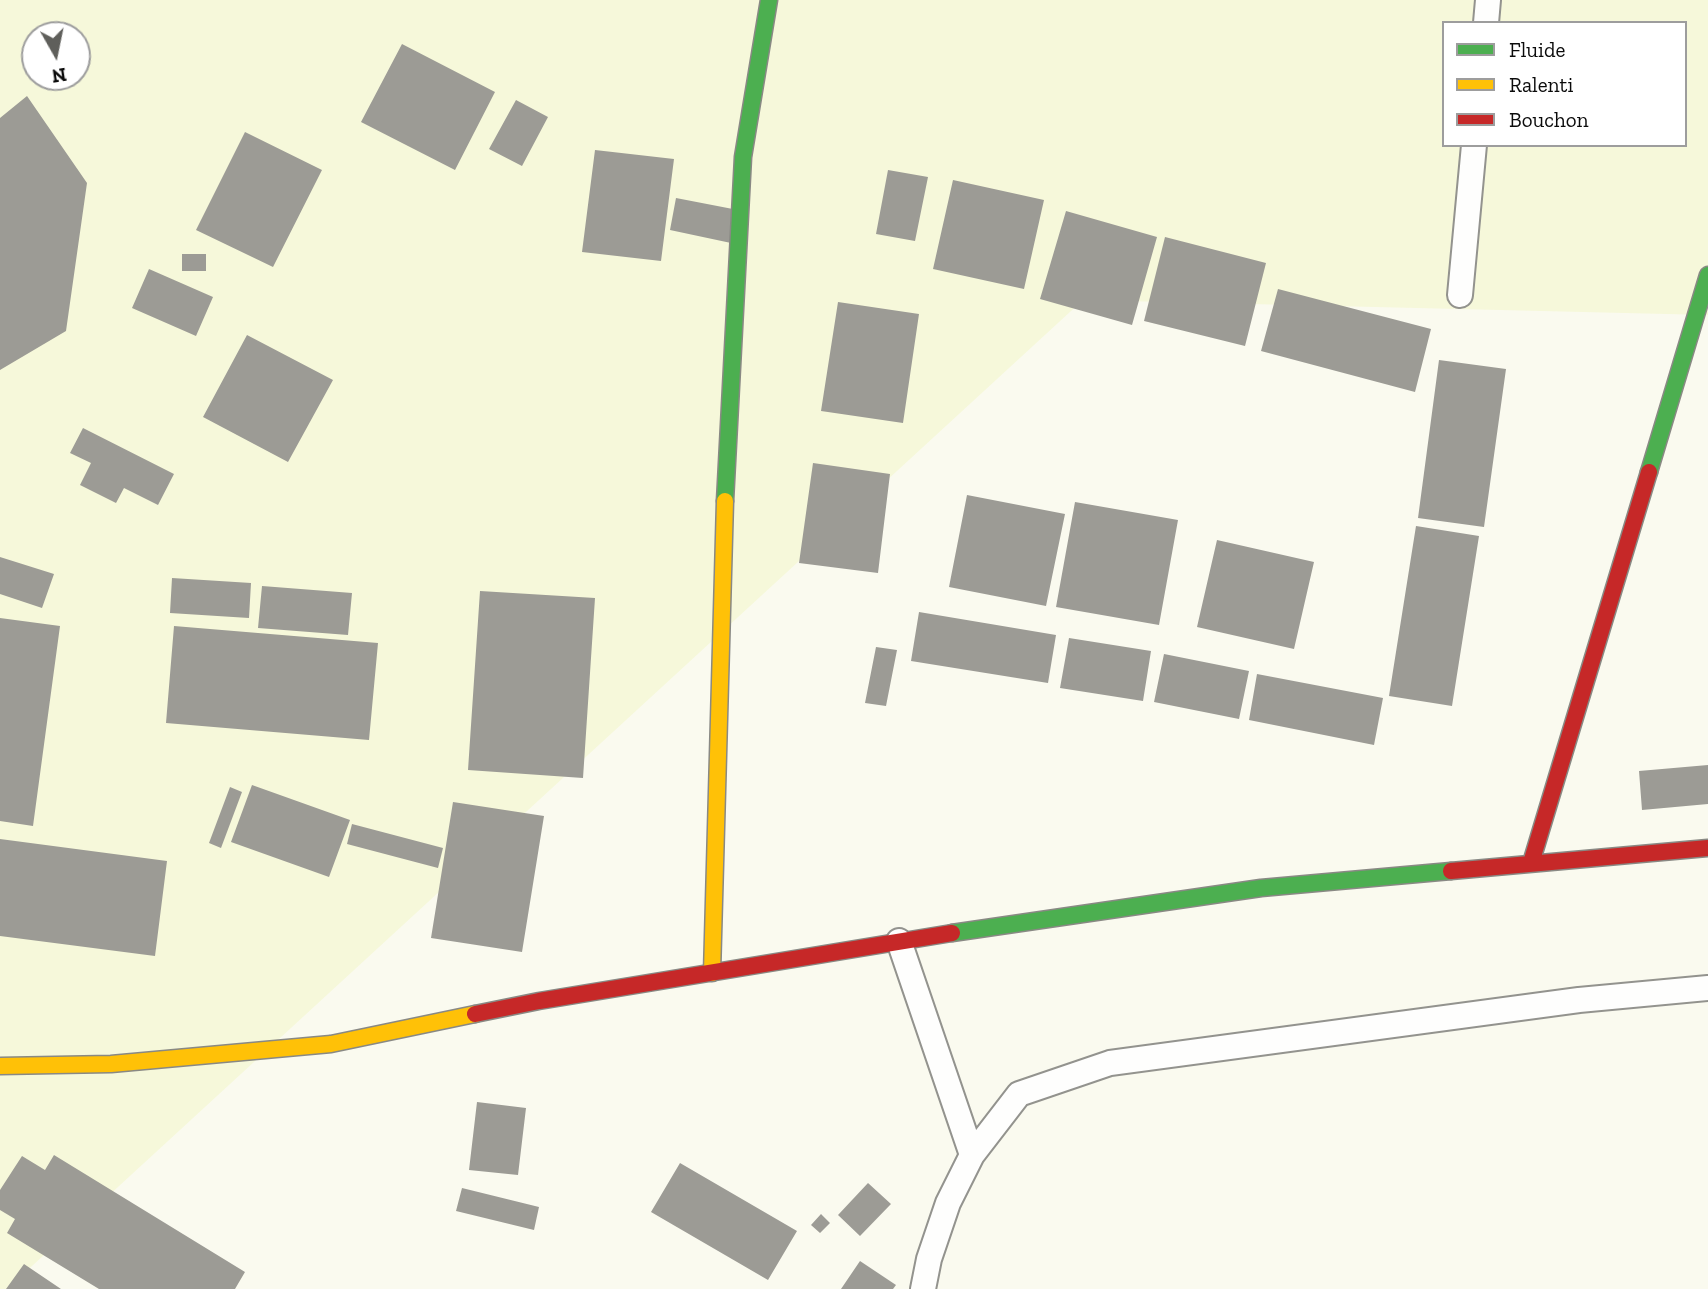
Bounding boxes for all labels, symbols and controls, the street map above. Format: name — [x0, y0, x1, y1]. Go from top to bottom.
north arrow — [21, 21, 91, 91]
legend — [1442, 21, 1687, 147]
text: Fluide — [1509, 37, 1565, 62]
text: N — [50, 63, 68, 88]
text: Ralenti — [1509, 72, 1573, 97]
text: Bouchon — [1509, 107, 1589, 132]

